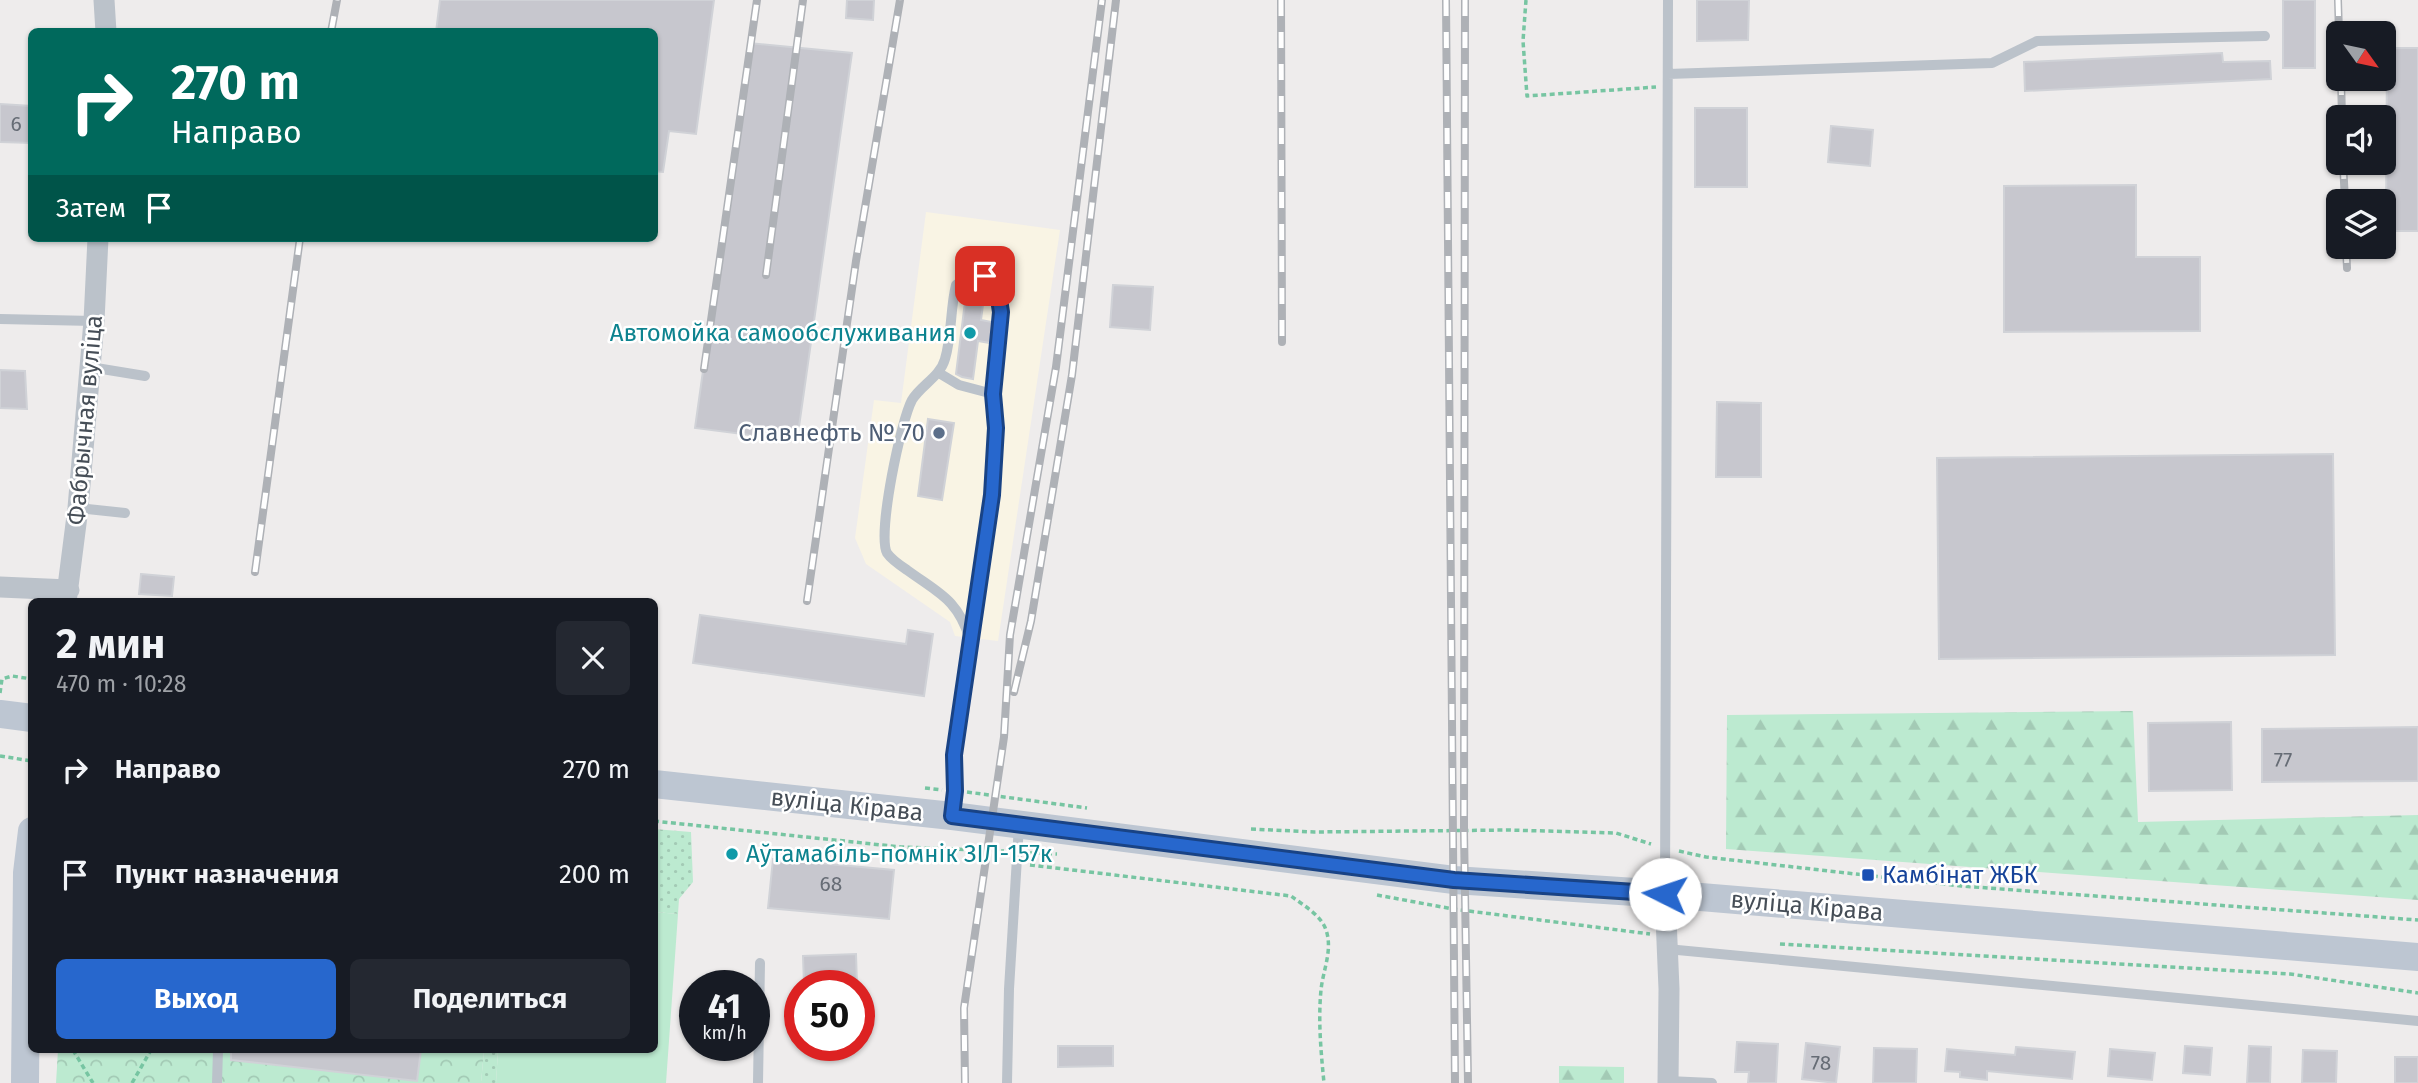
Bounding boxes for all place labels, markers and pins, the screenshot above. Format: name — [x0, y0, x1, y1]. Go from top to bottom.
pin — [955, 246, 1015, 306]
place label: Автомойка самообслуживания — [610, 319, 956, 347]
marker: Автомойка самообслуживания — [962, 325, 978, 341]
place label: Славнефть № 70 — [738, 419, 925, 447]
marker: Славнефть № 70 — [931, 425, 947, 441]
place label: Аўтамабіль-помнік ЗІЛ-157к — [746, 840, 1053, 868]
marker: Аўтамабіль-помнік ЗІЛ-157к — [724, 846, 740, 862]
place label: Камбінат ЖБК — [1882, 861, 2038, 889]
marker: Камбінат ЖБК — [1860, 867, 1876, 883]

